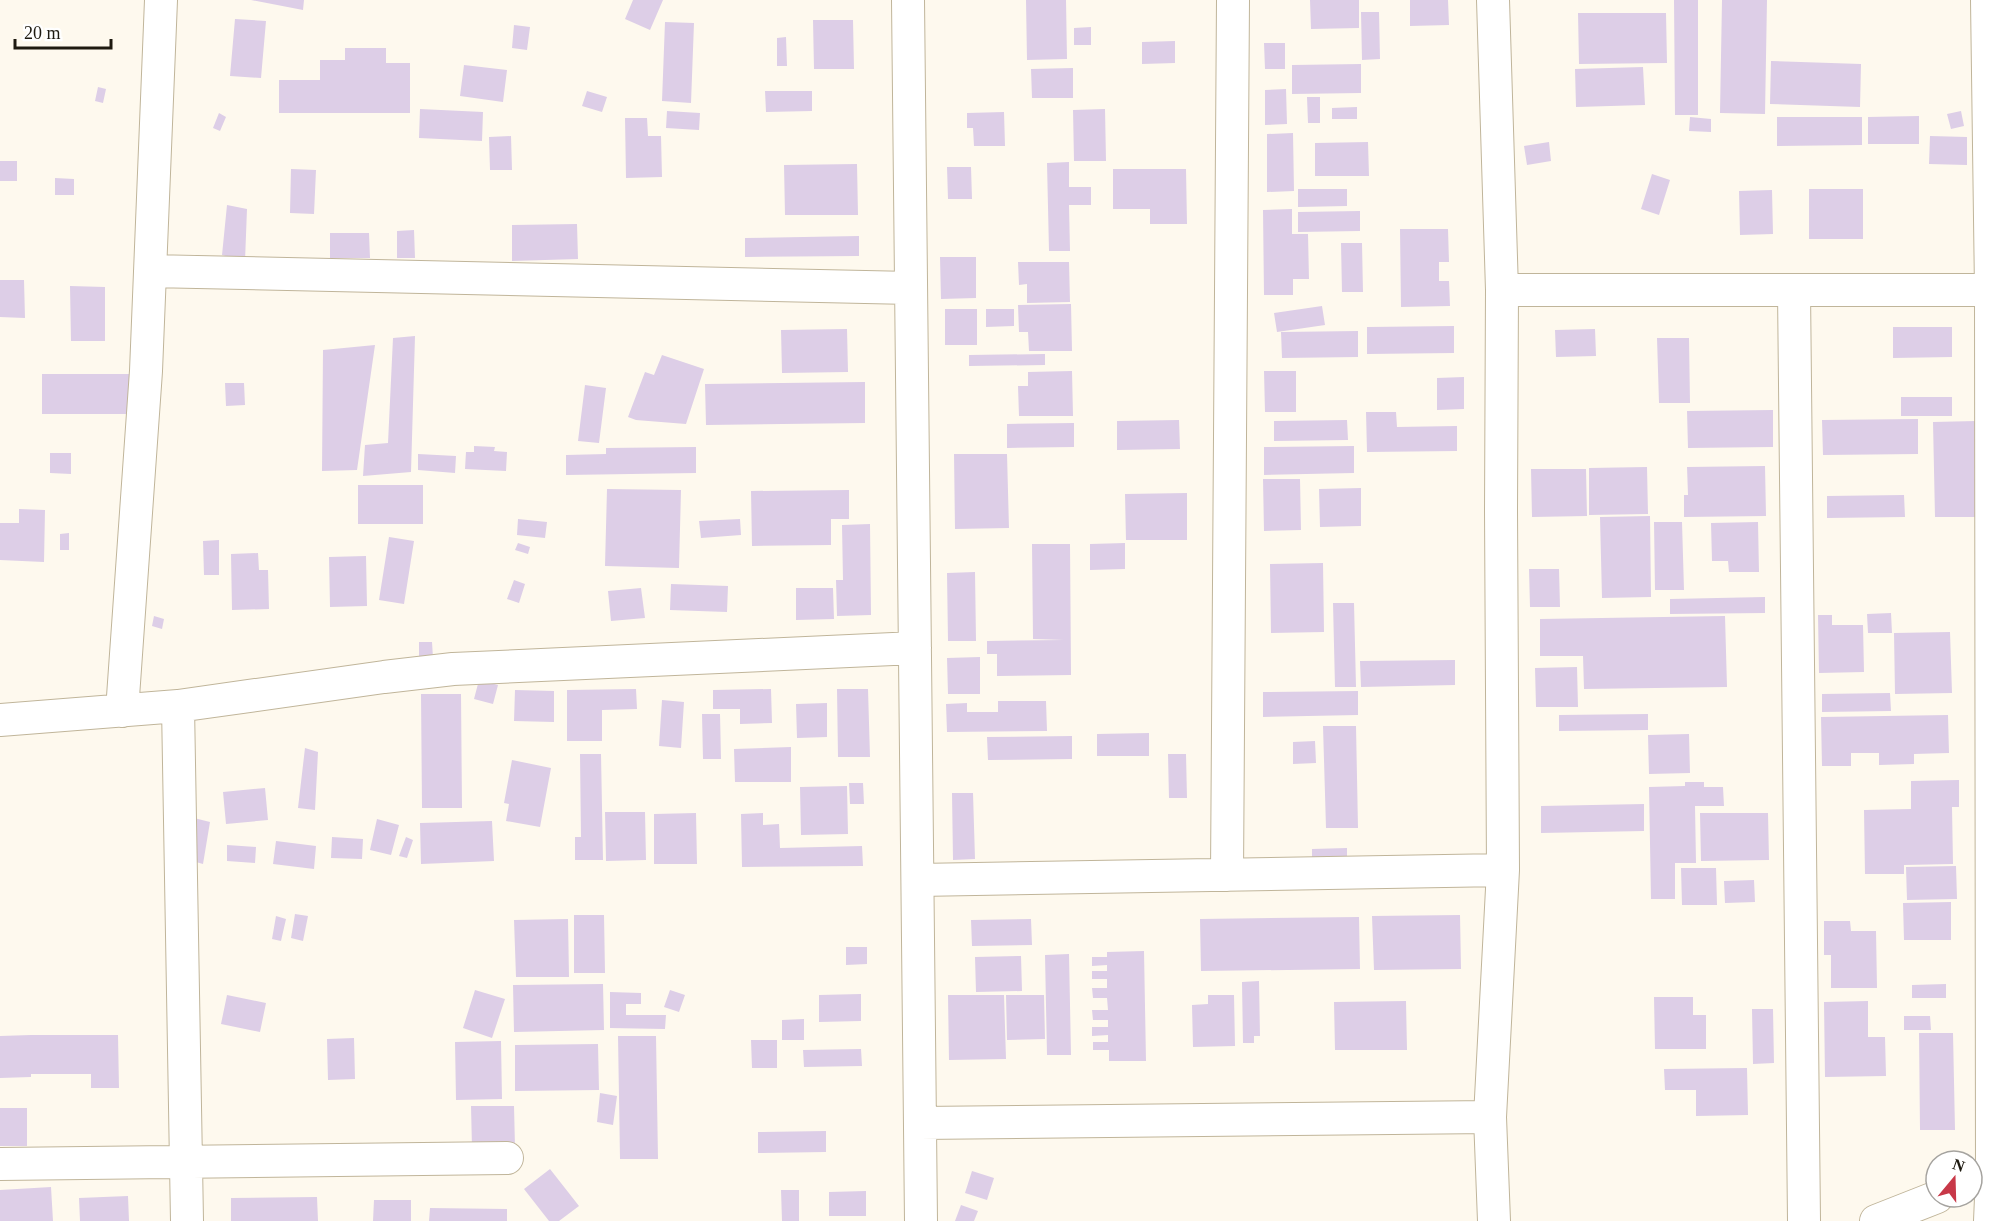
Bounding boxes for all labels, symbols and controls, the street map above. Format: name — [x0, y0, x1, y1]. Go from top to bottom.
scale bar — [15, 12, 111, 50]
text: 20 m — [24, 23, 61, 43]
north arrow — [1924, 1149, 1984, 1209]
text: N — [1950, 1155, 1967, 1175]

